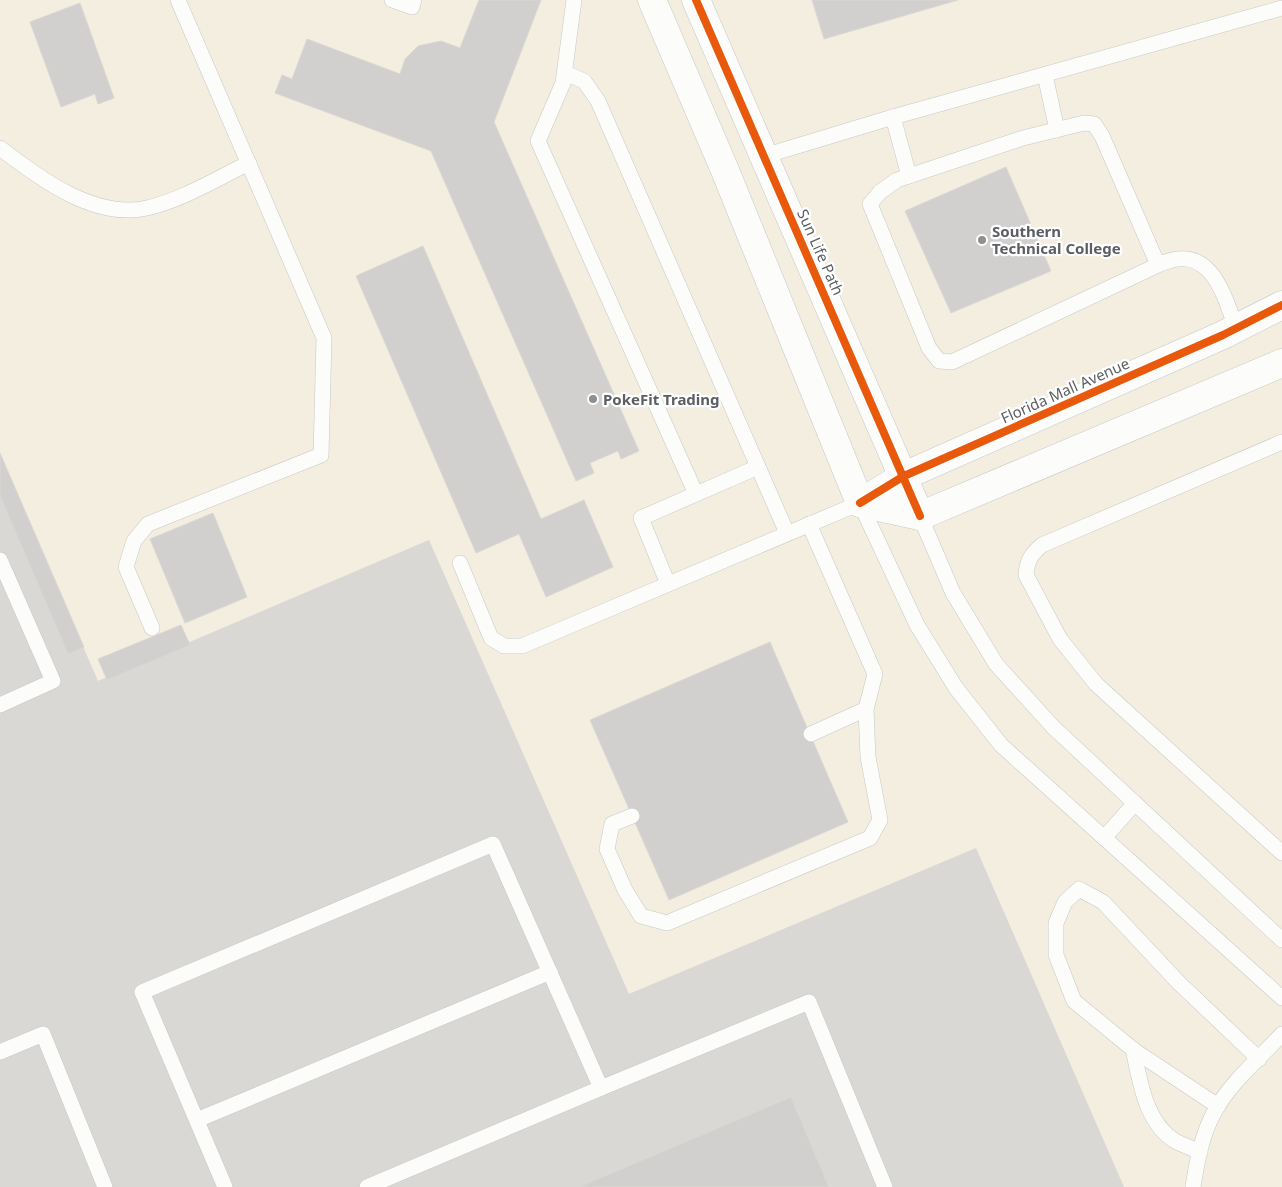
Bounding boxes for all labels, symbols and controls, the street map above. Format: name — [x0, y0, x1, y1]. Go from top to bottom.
street label: Sun Life Path — [793, 206, 849, 298]
place label: Southern Technical College — [992, 221, 1121, 258]
marker: Southern Technical College — [976, 234, 988, 246]
street label: Florida Mall Avenue — [998, 353, 1132, 427]
place label: PokeFit Trading — [603, 389, 720, 409]
marker: PokeFit Trading — [587, 393, 599, 405]

